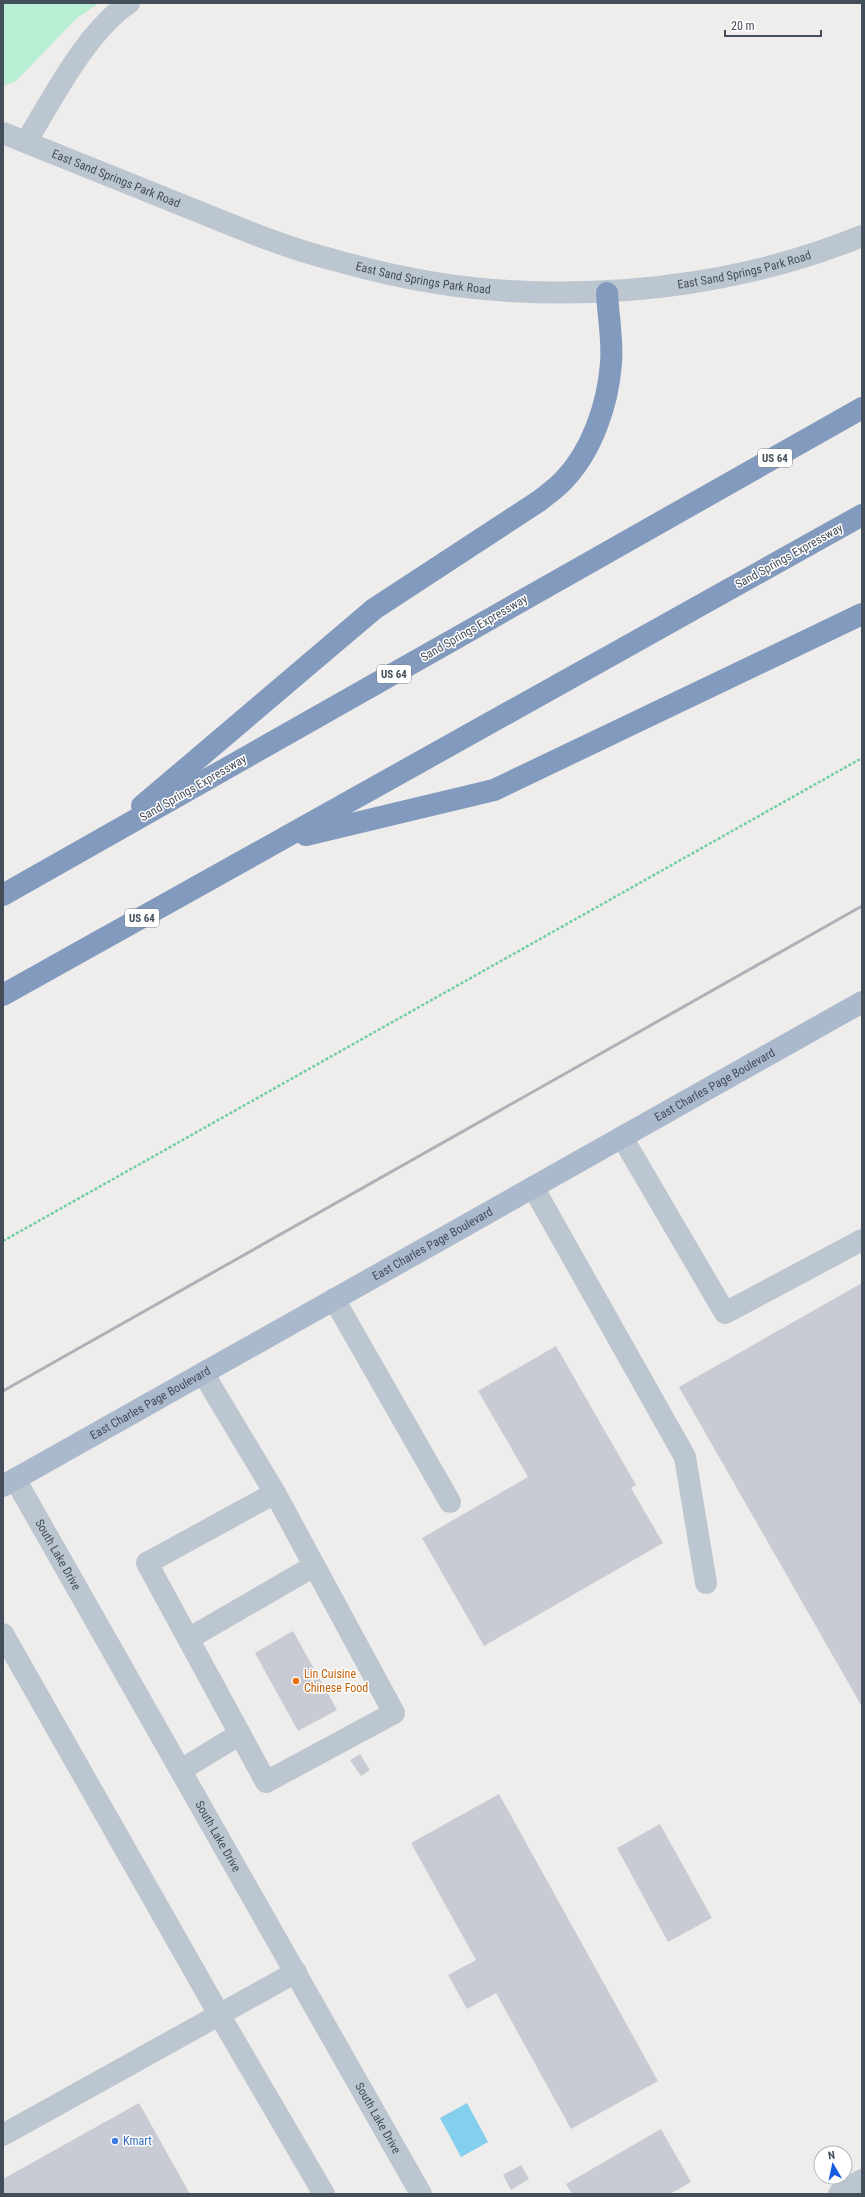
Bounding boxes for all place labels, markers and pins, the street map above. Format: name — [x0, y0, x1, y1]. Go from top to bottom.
place label: Lin Cuisine Chinese Food — [304, 1667, 368, 1695]
marker: Lin Cuisine Chinese Food — [291, 1676, 301, 1686]
place label: Kmart — [123, 2134, 152, 2148]
marker: Kmart — [110, 2136, 120, 2146]

